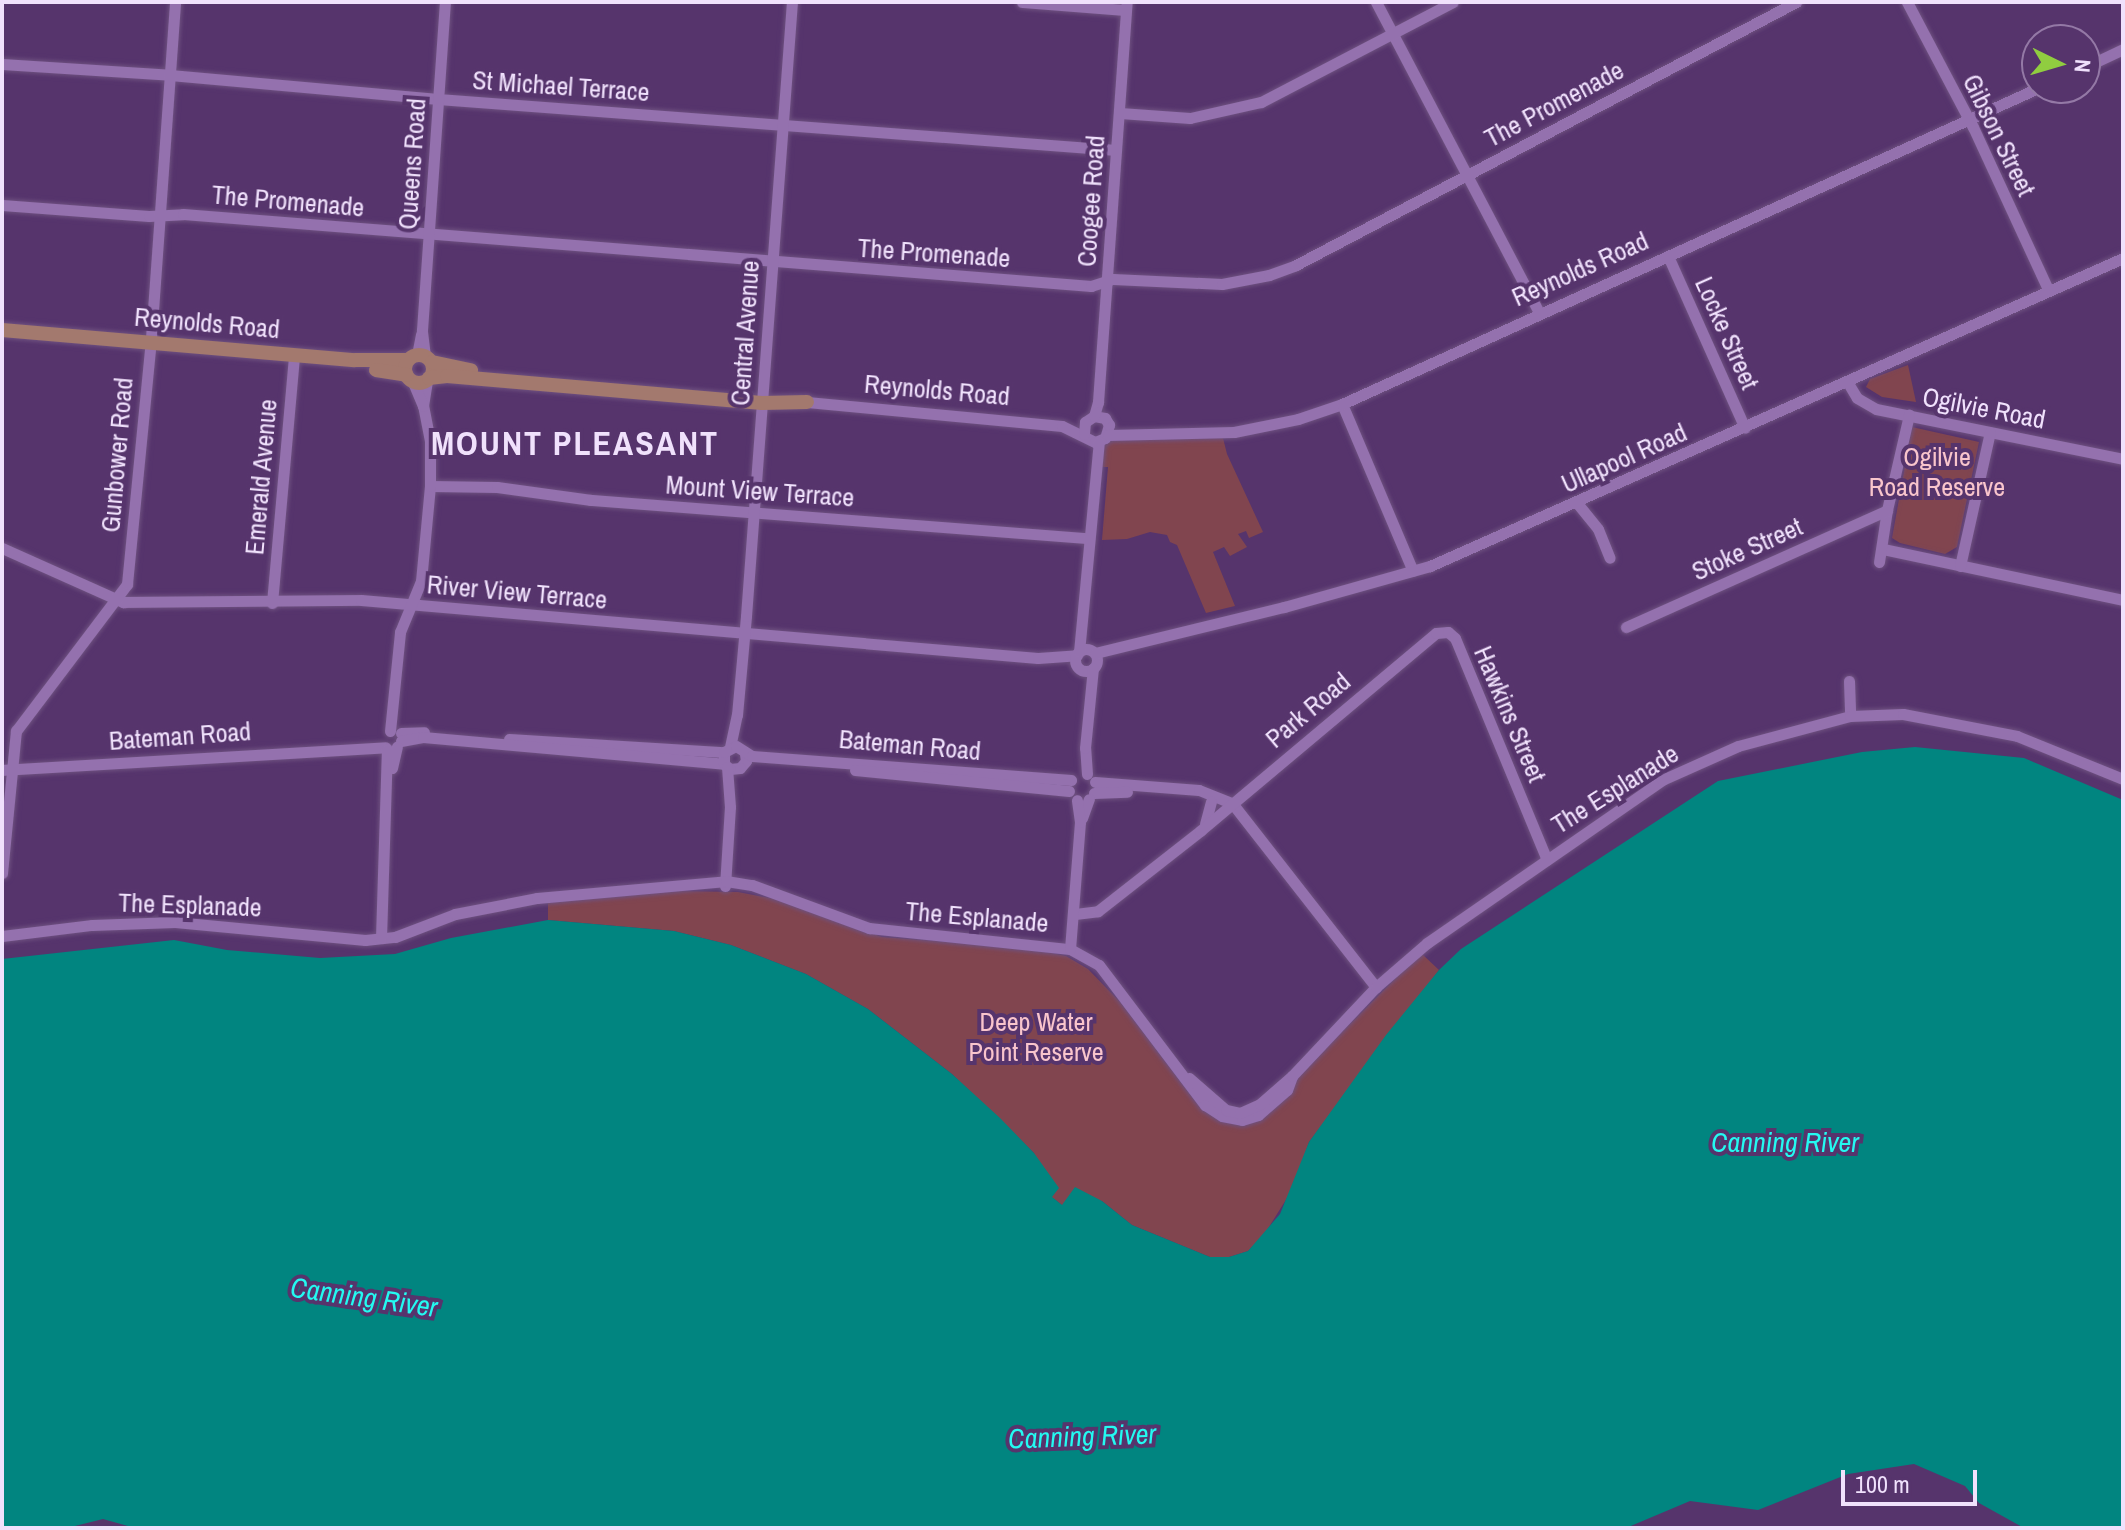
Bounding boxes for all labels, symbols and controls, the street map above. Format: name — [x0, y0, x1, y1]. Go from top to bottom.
north arrow — [2021, 24, 2101, 104]
street label: The Promenade — [1479, 54, 1629, 154]
text: N — [2067, 58, 2098, 74]
street label: St Michael Terrace — [471, 64, 651, 108]
street label: Gibson Street — [1956, 69, 2042, 201]
street label: Queens Road — [392, 97, 432, 231]
street label: Coogee Road — [1071, 134, 1111, 268]
street label: The Promenade — [210, 179, 366, 223]
street label: Reynolds Road — [1507, 225, 1653, 313]
street label: The Promenade — [857, 232, 1011, 274]
street label: Central Avenue — [724, 259, 766, 407]
street label: Locke Street — [1688, 272, 1766, 394]
street label: Reynolds Road — [133, 301, 281, 345]
street label: Reynolds Road — [863, 368, 1011, 412]
street label: Gunbower Road — [95, 376, 139, 534]
street label: Ogilvie Road — [1920, 381, 2048, 435]
street label: Emerald Avenue — [239, 397, 283, 557]
street label: Ullapool Road — [1556, 417, 1692, 499]
district label: MOUNT PLEASANT — [431, 424, 719, 464]
park label: Ogilvie Road Reserve — [1869, 441, 2005, 502]
street label: Mount View Terrace — [665, 469, 855, 513]
street label: Stoke Street — [1687, 511, 1807, 587]
street label: River View Terrace — [426, 569, 608, 615]
street label: Hawkins Street — [1467, 641, 1553, 787]
street label: Park Road — [1259, 666, 1357, 754]
street label: Bateman Road — [108, 715, 252, 757]
street label: Bateman Road — [838, 723, 982, 767]
street label: The Esplanade — [1546, 738, 1684, 840]
street label: The Esplanade — [118, 887, 262, 923]
street label: The Esplanade — [904, 895, 1050, 939]
park label: Deep Water Point Reserve — [968, 1006, 1104, 1068]
water label: Canning River — [1711, 1125, 1859, 1159]
water label: Canning River — [288, 1270, 440, 1324]
water label: Canning River — [1007, 1417, 1157, 1455]
scale bar — [1845, 1454, 1981, 1504]
text: 100 m — [1855, 1468, 1910, 1500]

